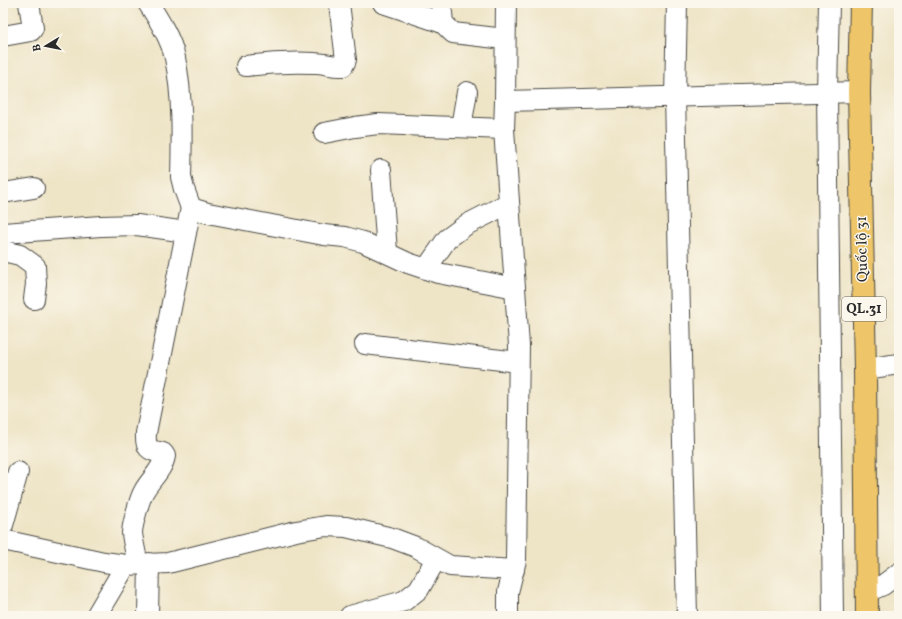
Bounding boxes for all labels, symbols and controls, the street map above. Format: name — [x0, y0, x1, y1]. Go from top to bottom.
north arrow — [26, 26, 66, 66]
text: B — [30, 43, 46, 52]
street label: Quốc lộ 31 — [852, 216, 874, 282]
road number: QL.31 — [842, 297, 886, 321]

